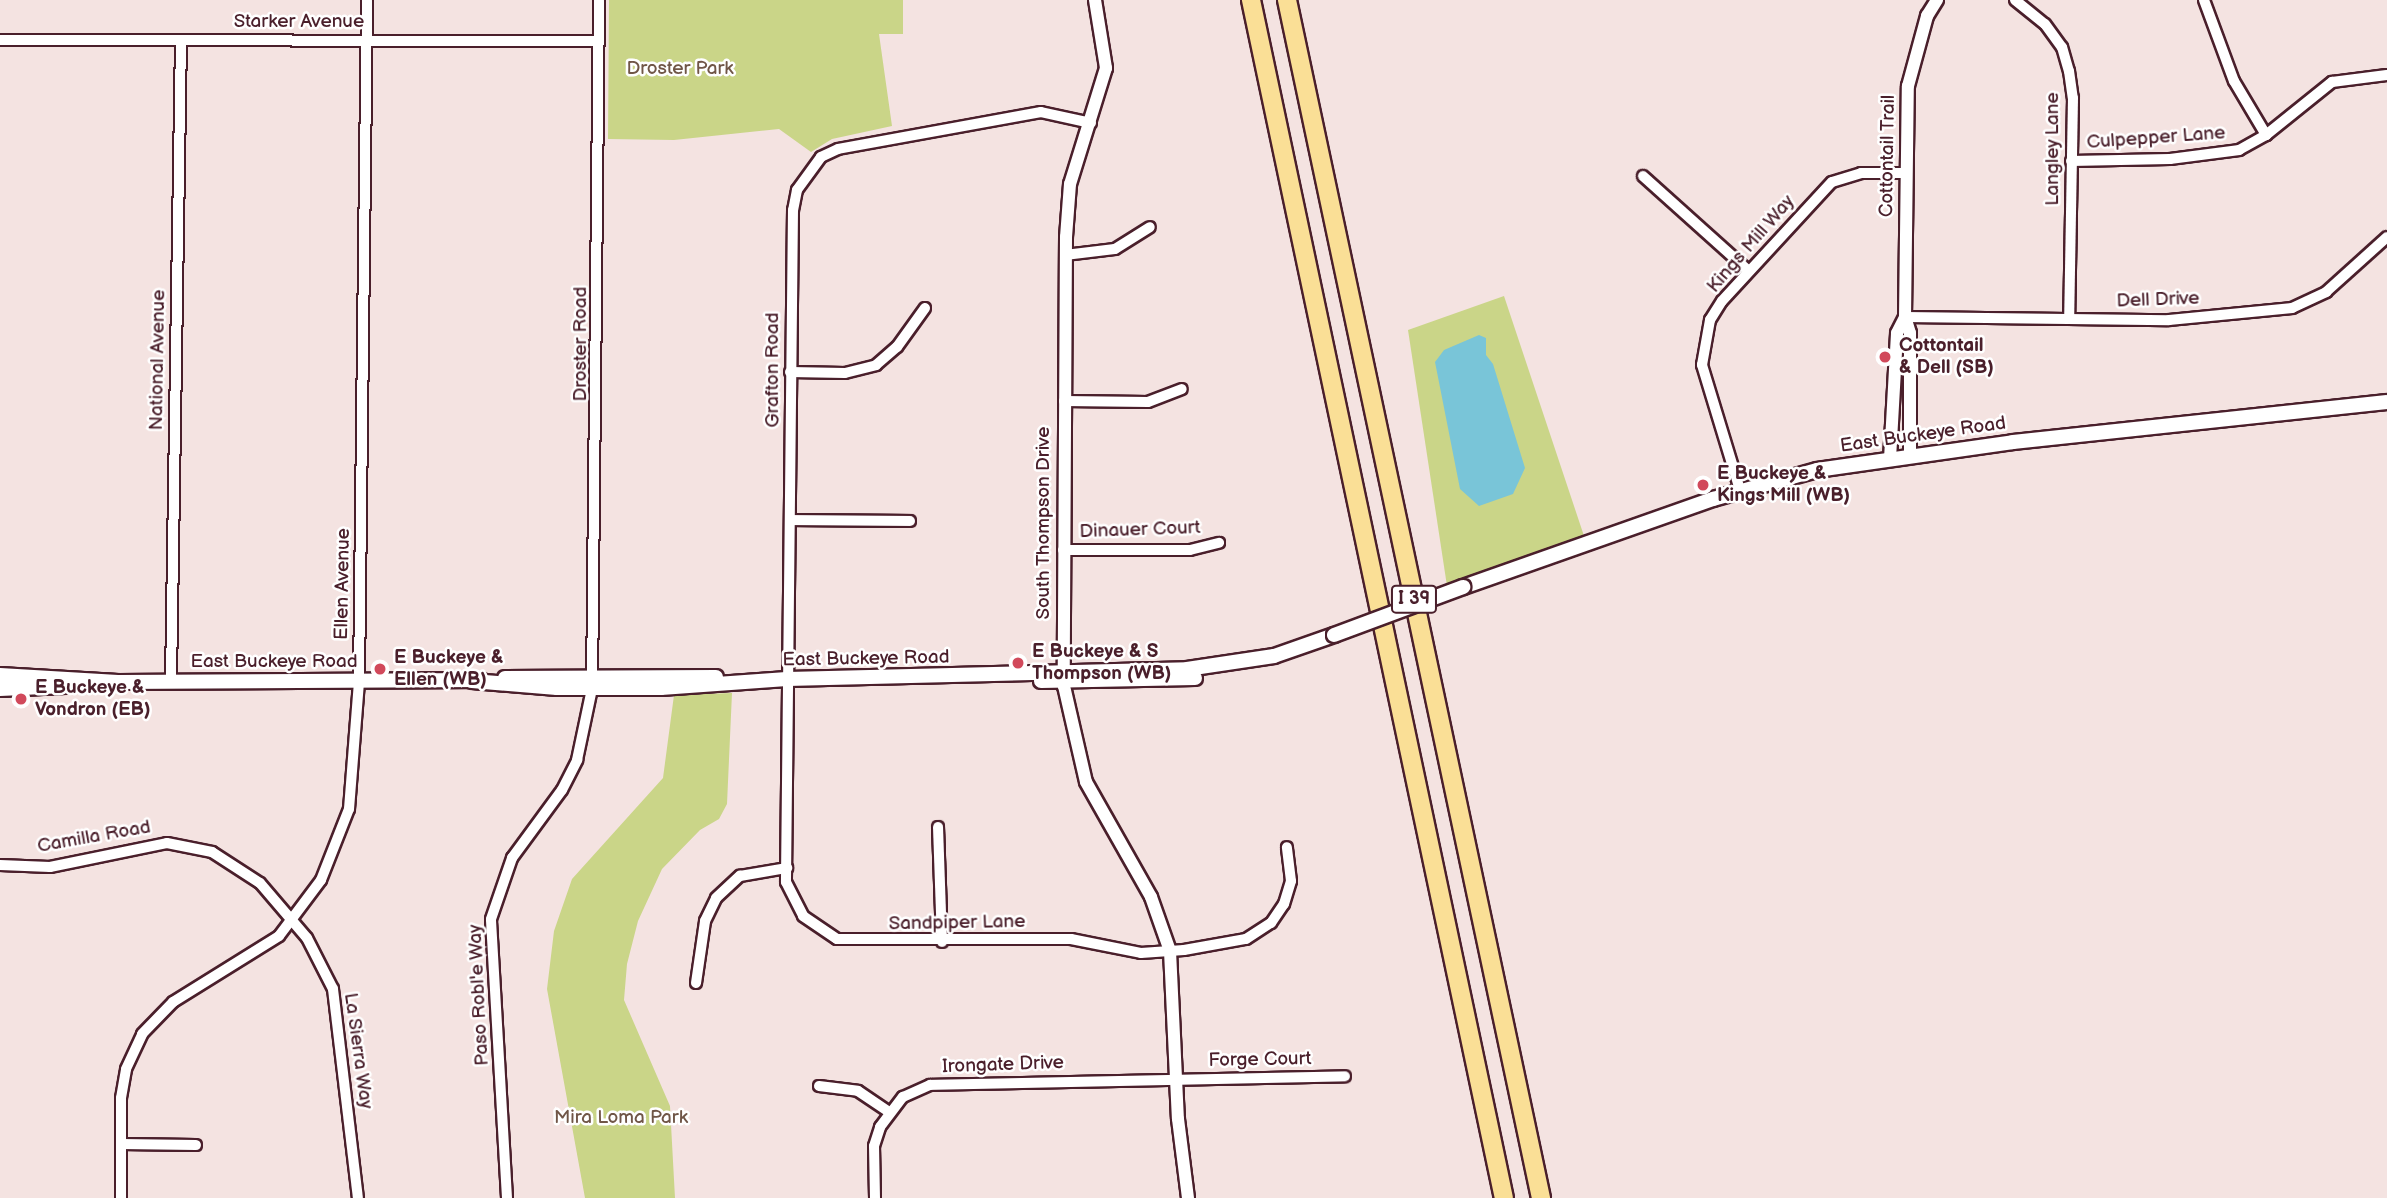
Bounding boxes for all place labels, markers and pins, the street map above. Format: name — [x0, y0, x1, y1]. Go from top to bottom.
place label: Cottontail & Dell (SB) — [1899, 335, 1994, 379]
marker: Cottontail & Dell (SB) — [1877, 349, 1893, 365]
place label: E Buckeye & Kings Mill (WB) — [1717, 463, 1850, 507]
marker: E Buckeye & Kings Mill (WB) — [1695, 477, 1711, 493]
place label: E Buckeye & S Thompson (WB) — [1032, 641, 1171, 685]
place label: E Buckeye & Ellen (WB) — [394, 647, 504, 691]
marker: E Buckeye & S Thompson (WB) — [1010, 655, 1026, 671]
marker: E Buckeye & Ellen (WB) — [372, 661, 388, 677]
place label: E Buckeye & Vondron (EB) — [35, 677, 151, 721]
marker: E Buckeye & Vondron (EB) — [13, 691, 29, 707]

